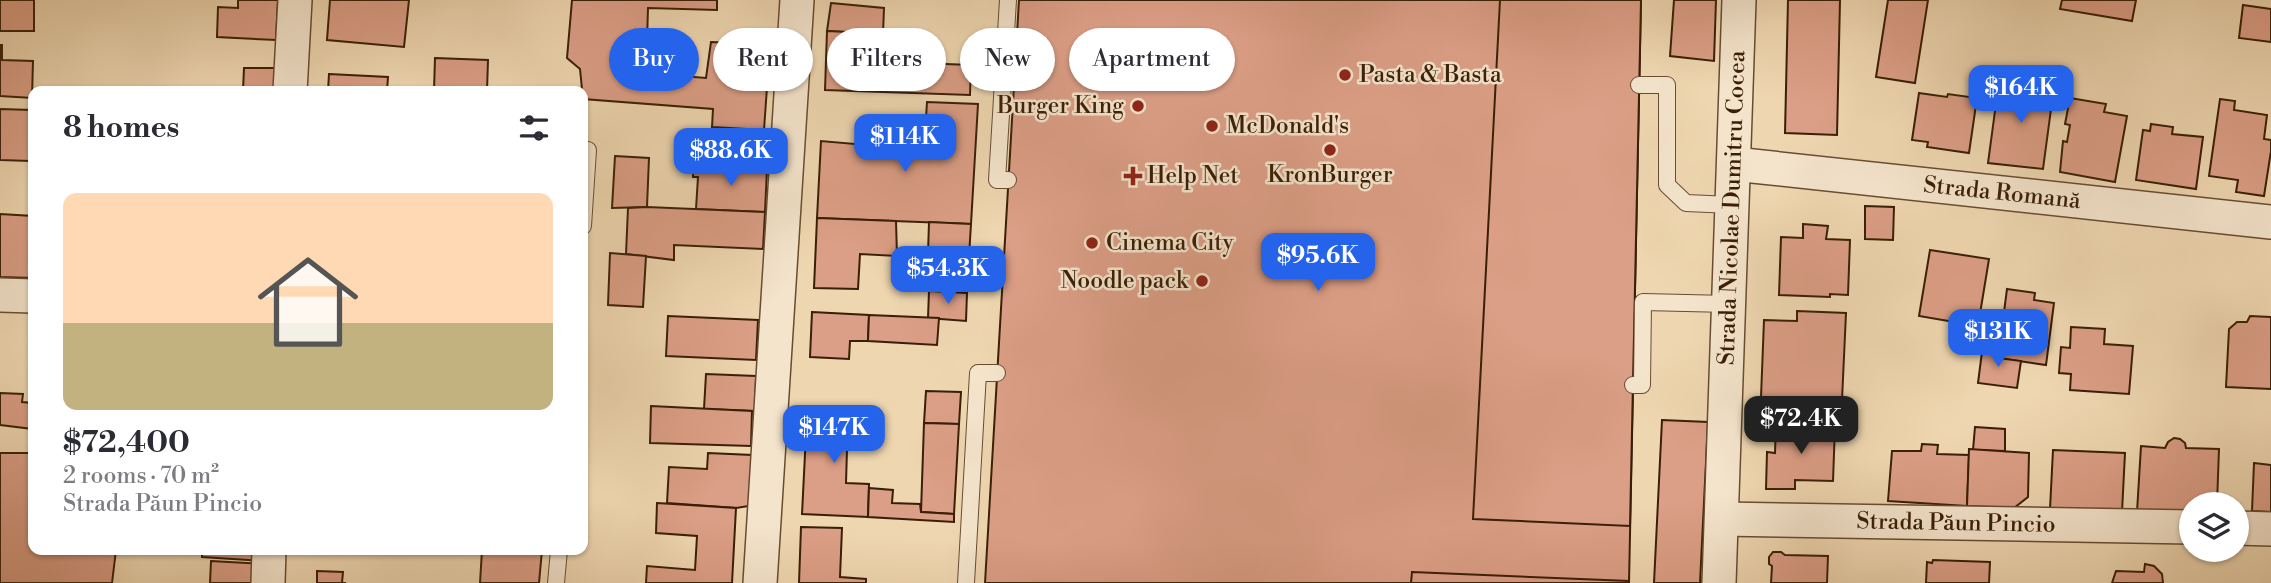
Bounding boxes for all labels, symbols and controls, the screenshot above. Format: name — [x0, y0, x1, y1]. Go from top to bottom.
chip: Buy — [609, 28, 699, 91]
chip: Rent — [713, 28, 813, 91]
chip: Filters — [827, 28, 946, 91]
chip: New — [960, 28, 1055, 91]
chip: Apartment — [1069, 28, 1235, 91]
street label: Strada Nicolae Dumitru Cocea — [1713, 50, 1751, 366]
place label: Pasta & Basta — [1359, 61, 1502, 89]
pin: $164K — [1972, 66, 2070, 125]
marker: Pasta & Basta — [1337, 67, 1353, 83]
text: $164K — [1985, 74, 2057, 102]
place label: Burger King — [996, 92, 1124, 120]
marker: Burger King — [1130, 98, 1146, 114]
text: 8 homes — [63, 109, 179, 147]
icon: filters — [515, 109, 553, 147]
place label: McDonald's — [1226, 112, 1349, 140]
pin: $114K — [856, 114, 954, 174]
marker: McDonald's — [1204, 118, 1220, 134]
text: $114K — [870, 123, 940, 151]
pin: $88.6K — [674, 128, 788, 188]
text: $88.6K — [690, 137, 772, 165]
marker: KronBurger — [1322, 142, 1338, 158]
place label: KronBurger — [1267, 161, 1393, 189]
place label: Help Net — [1147, 162, 1238, 190]
marker: Help Net — [1125, 168, 1141, 184]
street label: Strada Romană — [1922, 171, 2082, 215]
place label: Cinema City — [1106, 229, 1234, 257]
pin: $95.6K — [1261, 233, 1375, 293]
marker: Cinema City — [1084, 235, 1100, 251]
icon: home — [245, 239, 371, 365]
text: $95.6K — [1277, 242, 1359, 270]
pin: $54.3K — [891, 246, 1005, 306]
text: $54.3K — [907, 255, 989, 283]
place label: Noodle pack — [1061, 267, 1189, 295]
marker: Noodle pack — [1194, 273, 1210, 289]
pin: $131K — [1949, 310, 2047, 369]
text: $131K — [1964, 318, 2032, 346]
pin: $72.4K — [1744, 396, 1858, 456]
text: $72.4K — [1760, 405, 1842, 433]
pin: $147K — [785, 406, 883, 465]
text: $147K — [799, 414, 869, 442]
text: $72,400 — [63, 424, 190, 462]
text: 2 rooms · 70 m² — [63, 462, 219, 490]
text: Strada Păun Pincio — [63, 490, 262, 518]
map controls — [2179, 492, 2249, 562]
button: layers — [2179, 492, 2249, 562]
street label: Strada Păun Pincio — [1856, 507, 2056, 539]

